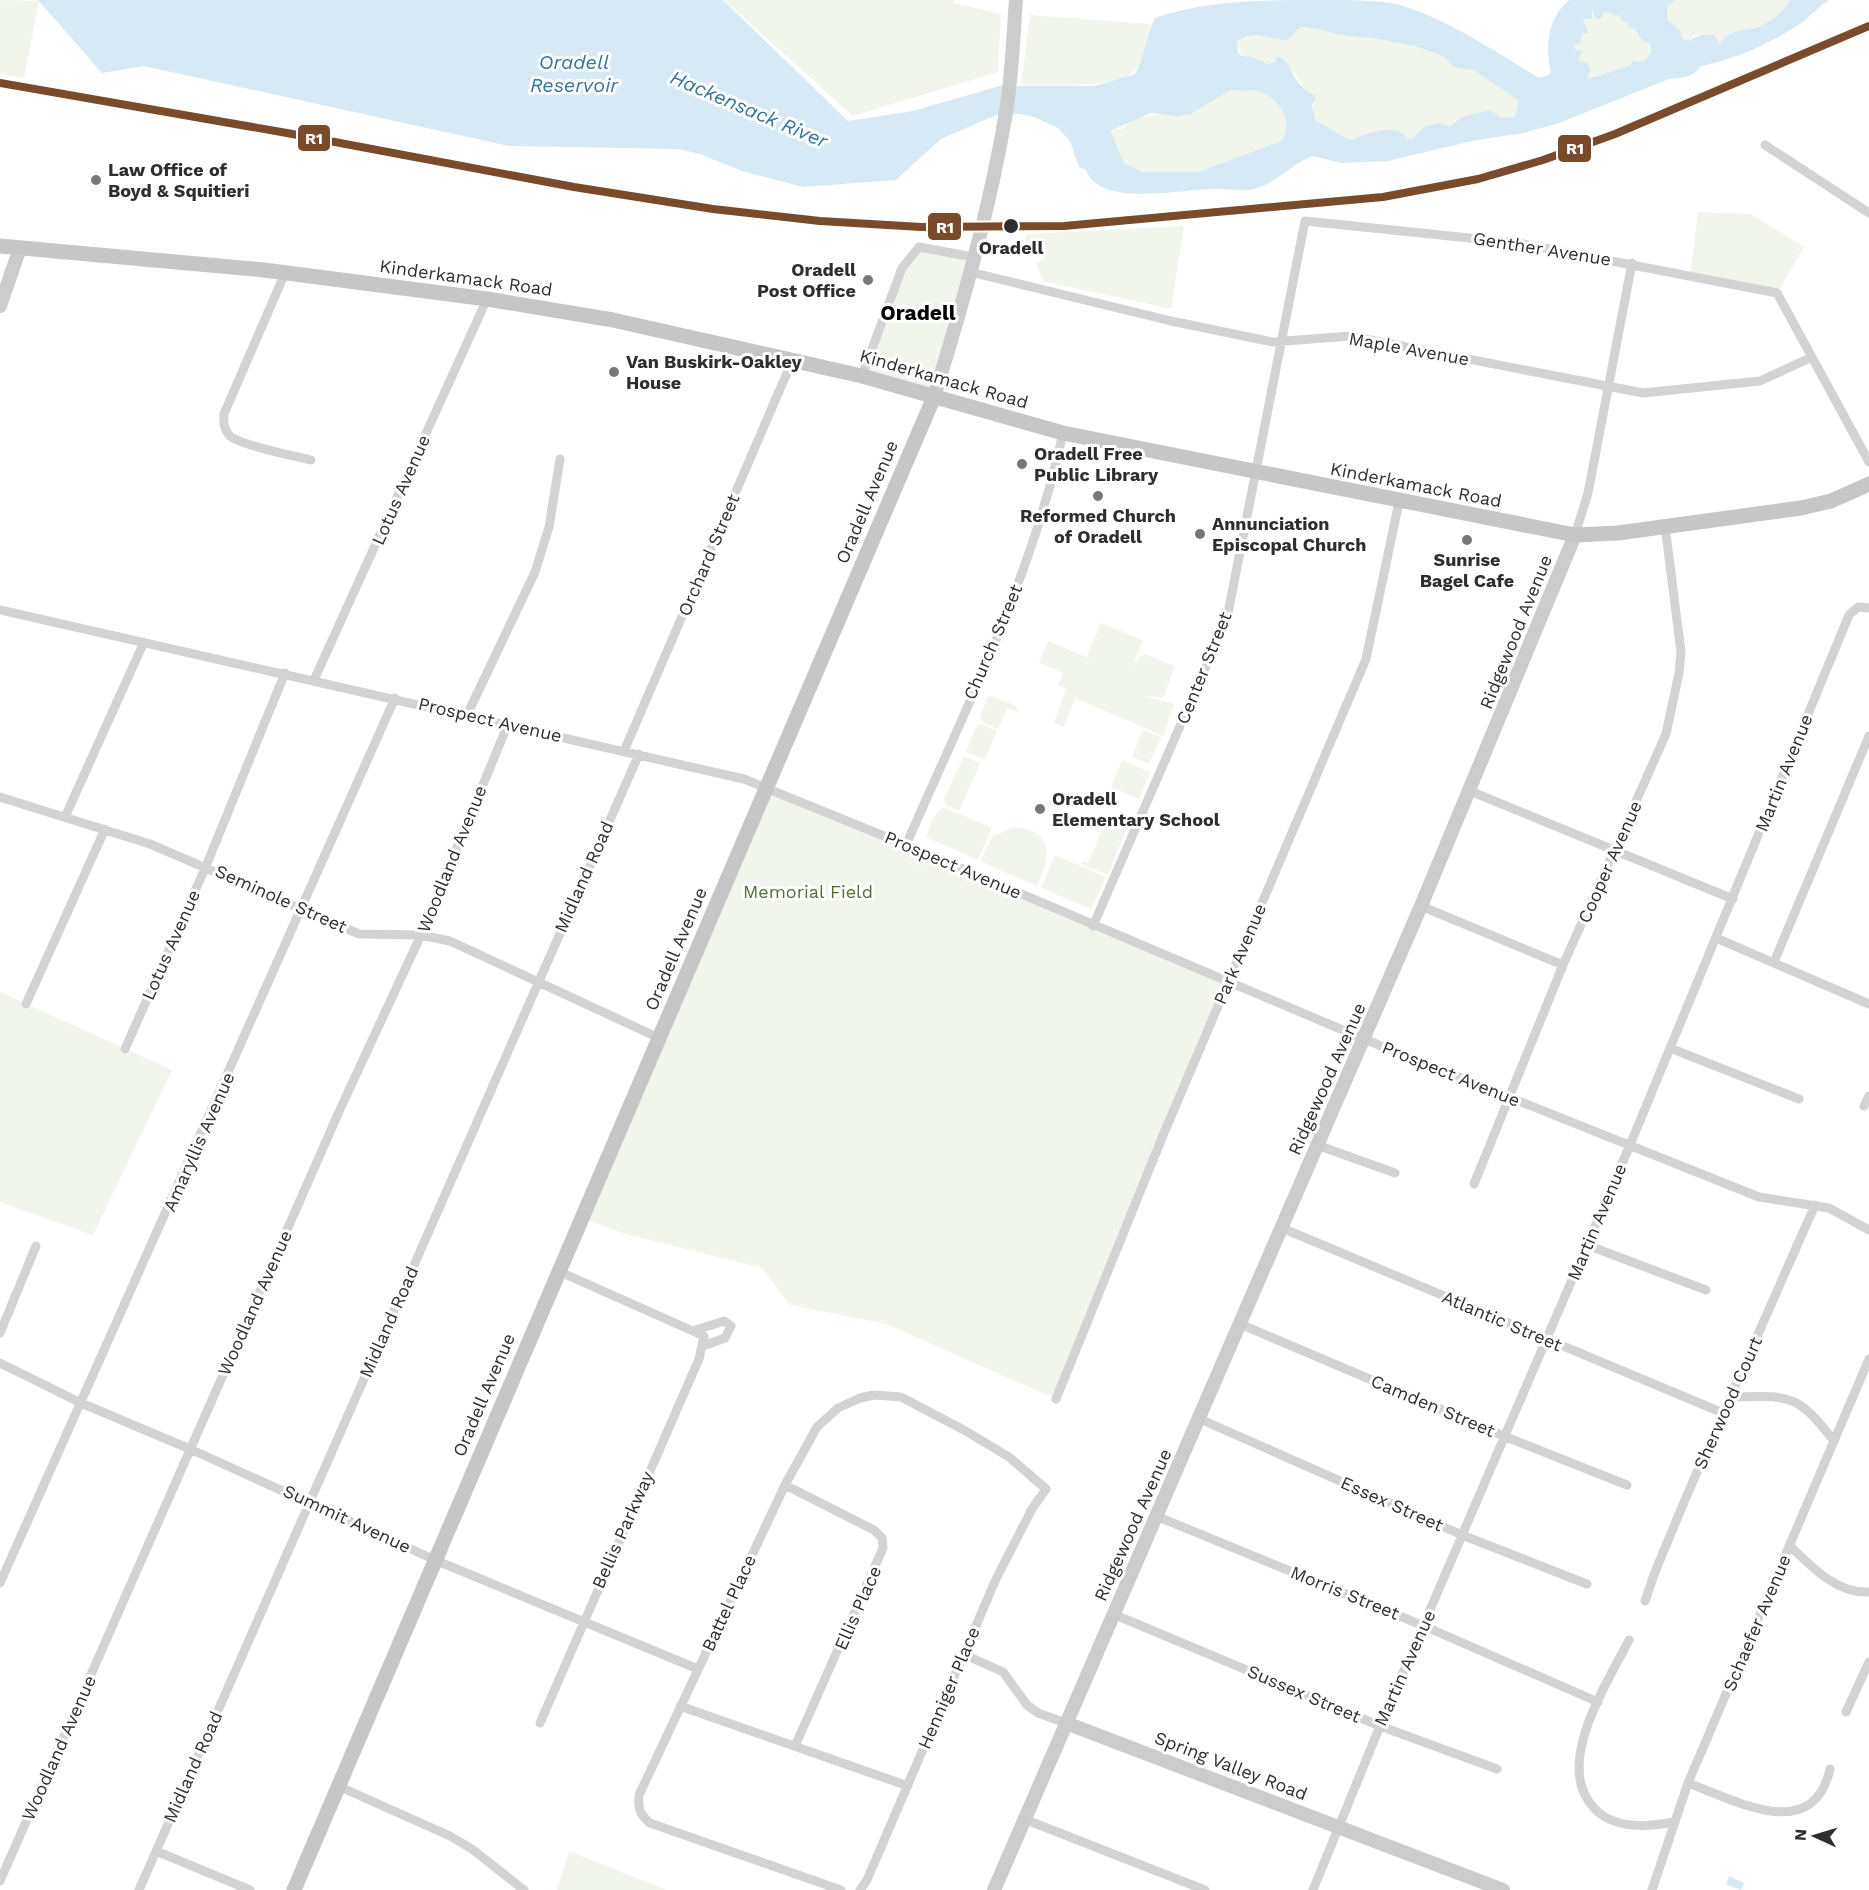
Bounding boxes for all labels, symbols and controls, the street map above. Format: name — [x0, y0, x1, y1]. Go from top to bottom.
water label: Oradell Reservoir — [530, 50, 619, 97]
water label: Hackensack River — [667, 65, 832, 153]
line badge: R1 — [297, 124, 331, 152]
text: R1 — [305, 129, 323, 148]
line badge: R1 — [1557, 134, 1592, 163]
text: R1 — [1566, 139, 1584, 158]
place label: Law Office of Boyd & Squitieri — [108, 159, 250, 201]
marker: Law Office of Boyd & Squitieri — [89, 173, 103, 187]
line badge: R1 — [927, 212, 962, 241]
marker: Oradell — [1002, 217, 1020, 235]
text: R1 — [936, 218, 954, 237]
street label: Genther Avenue — [1472, 227, 1613, 270]
place label: Oradell — [979, 237, 1043, 258]
street label: Kinderkamack Road — [378, 255, 554, 300]
place label: Oradell Post Office — [757, 259, 856, 301]
marker: Oradell Post Office — [861, 273, 875, 287]
district label: Oradell — [880, 300, 956, 325]
street label: Maple Avenue — [1347, 328, 1471, 369]
street label: Kinderkamack Road — [857, 344, 1031, 413]
place label: Van Buskirk-Oakley House — [626, 351, 803, 393]
marker: Van Buskirk-Oakley House — [607, 365, 621, 379]
street label: Lotus Avenue — [367, 431, 434, 548]
street label: Oradell Avenue — [831, 437, 902, 567]
place label: Oradell Free Public Library — [1034, 443, 1159, 485]
marker: Oradell Free Public Library — [1015, 457, 1029, 471]
street label: Kinderkamack Road — [1329, 458, 1504, 511]
marker: Reformed Church of Oradell — [1091, 489, 1105, 503]
street label: Orchard Street — [673, 490, 744, 619]
place label: Reformed Church of Oradell — [1020, 505, 1176, 547]
place label: Annunciation Episcopal Church — [1212, 513, 1366, 555]
marker: Annunciation Episcopal Church — [1193, 527, 1207, 541]
marker: Sunrise Bagel Cafe — [1460, 533, 1474, 547]
place label: Sunrise Bagel Cafe — [1420, 549, 1514, 591]
street label: Ridgewood Avenue — [1475, 552, 1556, 712]
street label: Church Street — [959, 581, 1026, 703]
street label: Center Street — [1172, 608, 1236, 727]
street label: Prospect Avenue — [416, 693, 564, 746]
street label: Martin Avenue — [1750, 711, 1817, 835]
street label: Woodland Avenue — [412, 782, 491, 935]
place label: Oradell Elementary School — [1052, 788, 1220, 830]
street label: Cooper Avenue — [1573, 797, 1646, 926]
marker: Oradell Elementary School — [1033, 802, 1047, 816]
street label: Midland Road — [550, 818, 617, 936]
street label: Prospect Avenue — [882, 826, 1025, 903]
street label: Seminole Street — [212, 860, 351, 937]
park label: Memorial Field — [743, 881, 873, 902]
street label: Oradell Avenue — [640, 884, 711, 1014]
street label: Lotus Avenue — [137, 886, 204, 1003]
street label: Park Avenue — [1209, 900, 1270, 1007]
street label: Ridgewood Avenue — [1284, 999, 1370, 1158]
street label: Prospect Avenue — [1379, 1036, 1523, 1111]
street label: Amaryllis Avenue — [158, 1069, 239, 1215]
street label: Martin Avenue — [1562, 1160, 1631, 1283]
street label: Woodland Avenue — [213, 1227, 296, 1379]
street label: Midland Road — [355, 1263, 422, 1381]
street label: Atlantic Street — [1439, 1286, 1566, 1355]
street label: Oradell Avenue — [448, 1330, 519, 1460]
street label: Sherwood Court — [1689, 1333, 1766, 1472]
street label: Camden Street — [1368, 1370, 1499, 1441]
street label: Ridgewood Avenue — [1090, 1445, 1176, 1604]
street label: Bellis Parkway — [587, 1467, 658, 1592]
street label: Essex Street — [1338, 1472, 1447, 1536]
street label: Summit Avenue — [280, 1480, 414, 1557]
street label: Battel Place — [697, 1551, 760, 1654]
street label: Schaefer Avenue — [1718, 1551, 1795, 1694]
street label: Morris Street — [1288, 1561, 1403, 1624]
street label: Ellis Place — [830, 1562, 885, 1653]
street label: Martin Avenue — [1370, 1607, 1440, 1729]
street label: Henniger Place — [913, 1624, 984, 1752]
street label: Sussex Street — [1244, 1660, 1364, 1727]
street label: Woodland Avenue — [17, 1672, 100, 1824]
street label: Midland Road — [159, 1708, 226, 1826]
street label: Spring Valley Road — [1152, 1727, 1310, 1804]
north arrow — [1785, 1806, 1845, 1866]
text: N — [1791, 1828, 1810, 1842]

